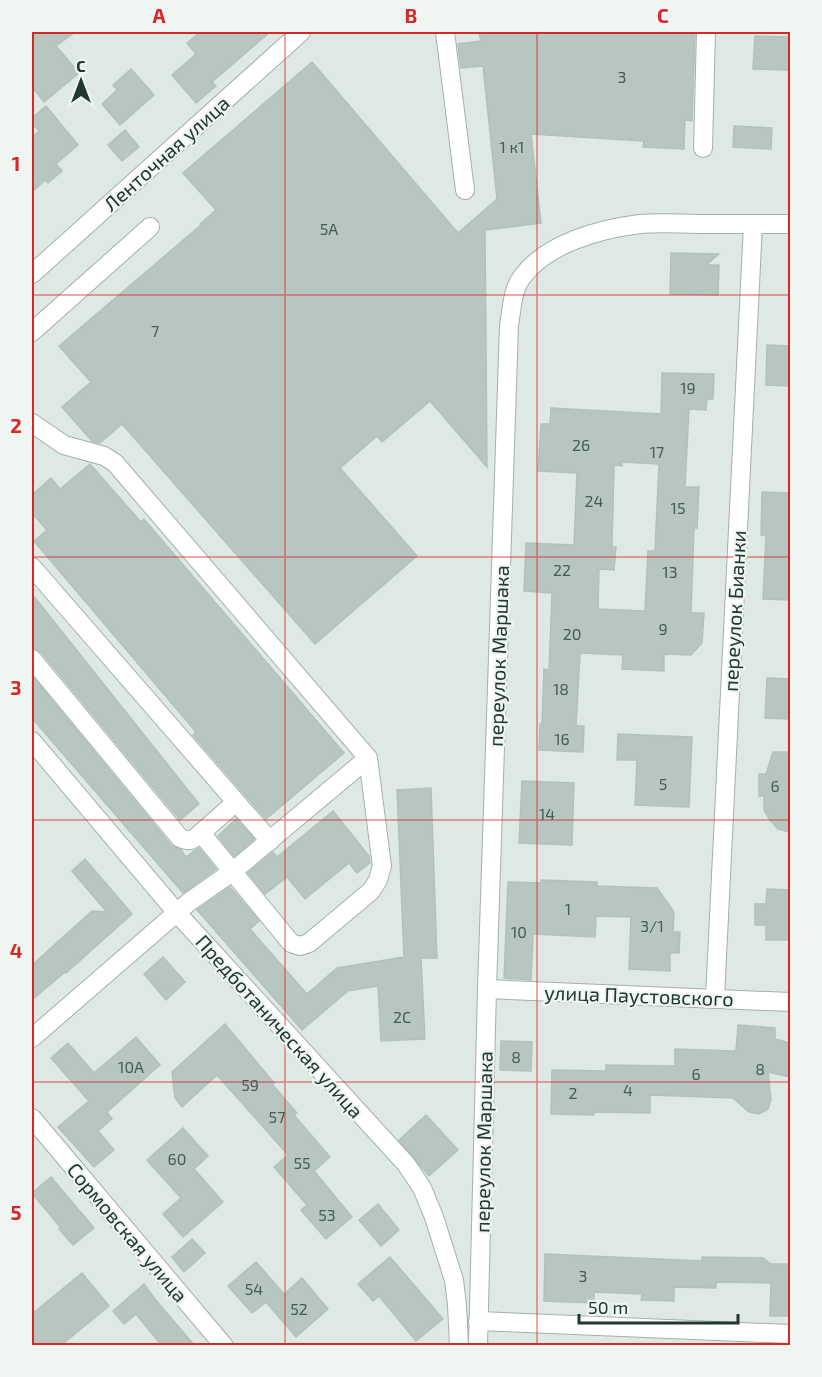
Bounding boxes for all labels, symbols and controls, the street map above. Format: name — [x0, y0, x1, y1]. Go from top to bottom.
text: A — [152, 3, 166, 27]
text: B — [405, 3, 417, 27]
text: C — [657, 3, 669, 27]
north arrow — [51, 51, 111, 111]
text: С — [76, 56, 86, 75]
house number: 3 — [618, 67, 626, 86]
street label: Ленточная улица — [98, 90, 235, 217]
house number: 1 к1 — [500, 137, 524, 156]
text: 1 — [12, 151, 20, 175]
house number: 5А — [320, 219, 338, 238]
house number: 7 — [151, 321, 159, 340]
house number: 19 — [680, 378, 696, 397]
text: 2 — [10, 413, 22, 437]
house number: 26 — [572, 435, 590, 454]
house number: 17 — [650, 442, 664, 461]
house number: 24 — [585, 491, 604, 510]
house number: 15 — [671, 498, 685, 517]
street label: переулок Бианки — [718, 530, 751, 692]
house number: 22 — [553, 560, 571, 579]
house number: 13 — [662, 562, 678, 581]
street label: переулок Маршака — [483, 565, 514, 747]
house number: 9 — [658, 619, 668, 638]
house number: 20 — [563, 624, 581, 643]
text: 3 — [10, 675, 22, 699]
house number: 18 — [553, 679, 569, 698]
house number: 16 — [554, 729, 570, 748]
house number: 5 — [659, 774, 667, 793]
house number: 6 — [770, 776, 780, 795]
house number: 14 — [539, 804, 555, 823]
house number: 1 — [565, 899, 571, 918]
house number: 3/1 — [640, 916, 664, 935]
house number: 10 — [511, 922, 527, 941]
street label: Предботаническая улица — [191, 929, 369, 1123]
text: 4 — [10, 938, 23, 962]
street label: улица Паустовского — [544, 980, 734, 1011]
house number: 2С — [393, 1007, 411, 1026]
house number: 8 — [511, 1047, 521, 1066]
street label: переулок Маршака — [469, 1051, 498, 1233]
house number: 10А — [118, 1057, 144, 1076]
house number: 8 — [755, 1059, 765, 1078]
house number: 6 — [691, 1064, 701, 1083]
house number: 59 — [241, 1075, 259, 1094]
house number: 4 — [623, 1080, 633, 1099]
house number: 2 — [569, 1083, 578, 1102]
house number: 57 — [269, 1107, 285, 1126]
house number: 60 — [168, 1149, 186, 1168]
house number: 55 — [293, 1153, 311, 1172]
street label: Сормовская улица — [62, 1157, 193, 1307]
text: 5 — [10, 1200, 22, 1224]
house number: 53 — [318, 1205, 336, 1224]
house number: 3 — [579, 1266, 587, 1285]
house number: 54 — [245, 1279, 263, 1298]
scale bar — [579, 1287, 738, 1325]
text: 50 m — [588, 1296, 628, 1318]
house number: 52 — [290, 1299, 308, 1318]

